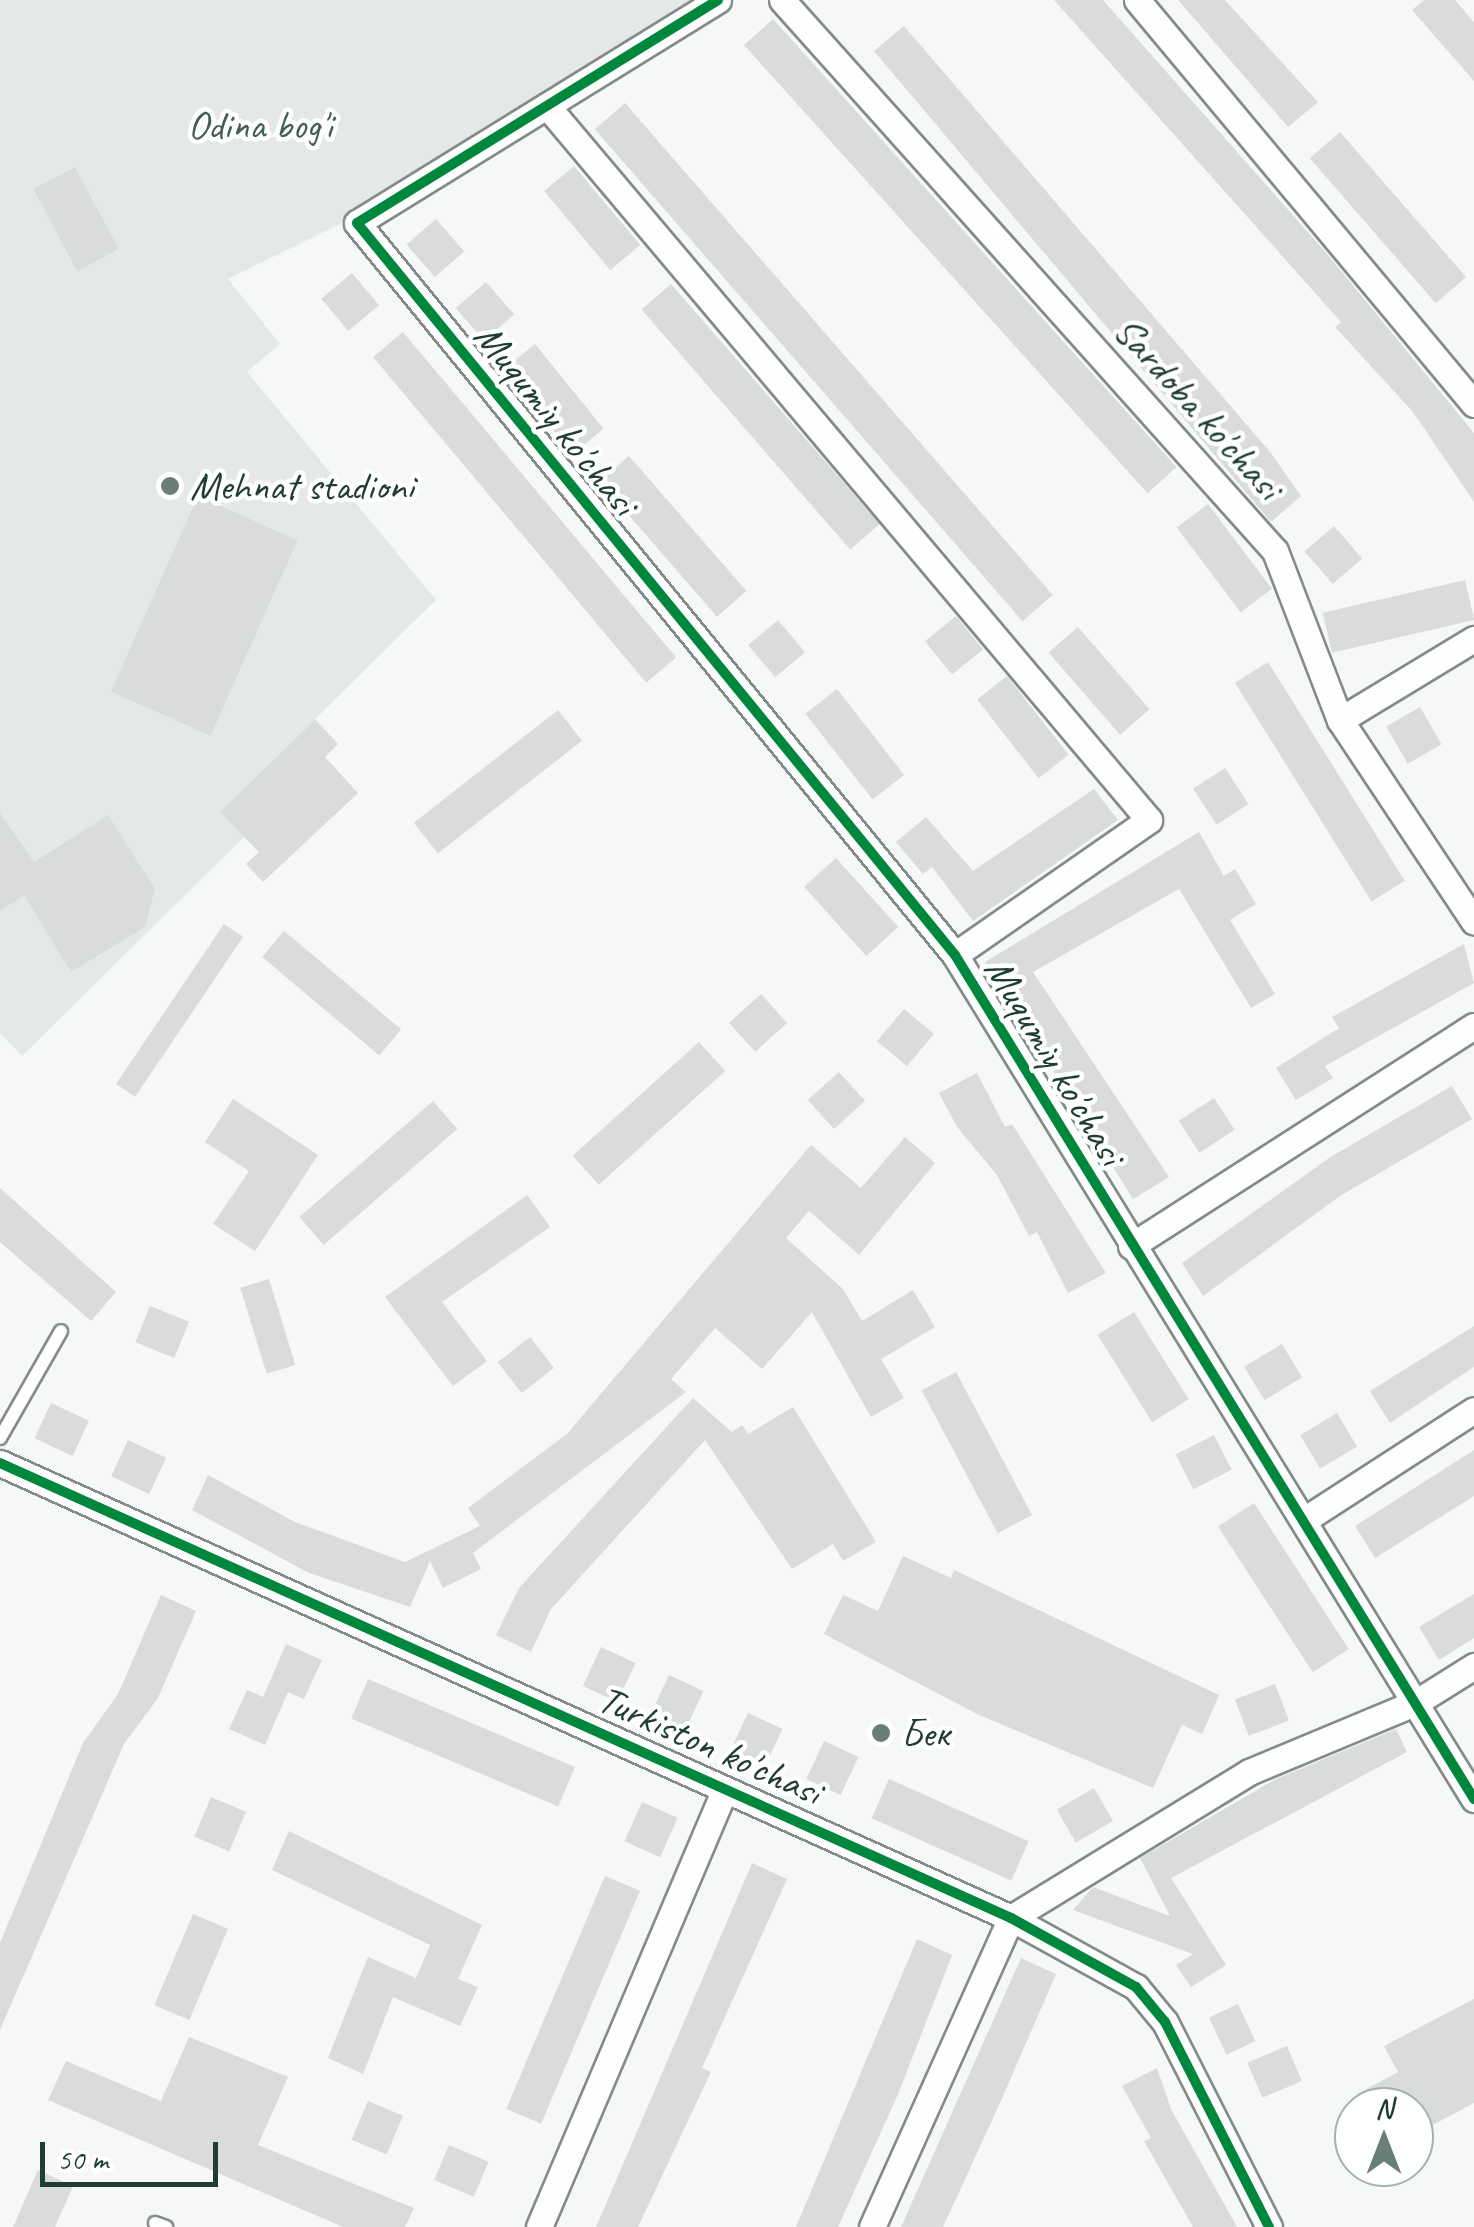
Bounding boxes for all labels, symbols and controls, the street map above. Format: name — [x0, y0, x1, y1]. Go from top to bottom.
park label: Odina bog'i — [188, 101, 332, 149]
street label: Sardoba ko'chasi — [1104, 307, 1292, 509]
street label: Muqumiy ko'chasi — [464, 313, 648, 525]
place label: Mehnat stadioni — [190, 462, 414, 510]
marker: Mehnat stadioni — [159, 475, 181, 497]
street label: Muqumiy ko'chasi — [974, 949, 1136, 1173]
street label: Turkiston ko'chasi — [591, 1674, 829, 1816]
place label: Бек — [901, 1709, 949, 1757]
marker: Бек — [870, 1722, 892, 1744]
north arrow — [1334, 2087, 1434, 2187]
text: N — [1375, 2091, 1393, 2126]
scale bar — [45, 2122, 222, 2184]
text: 50 m — [57, 2140, 108, 2178]

